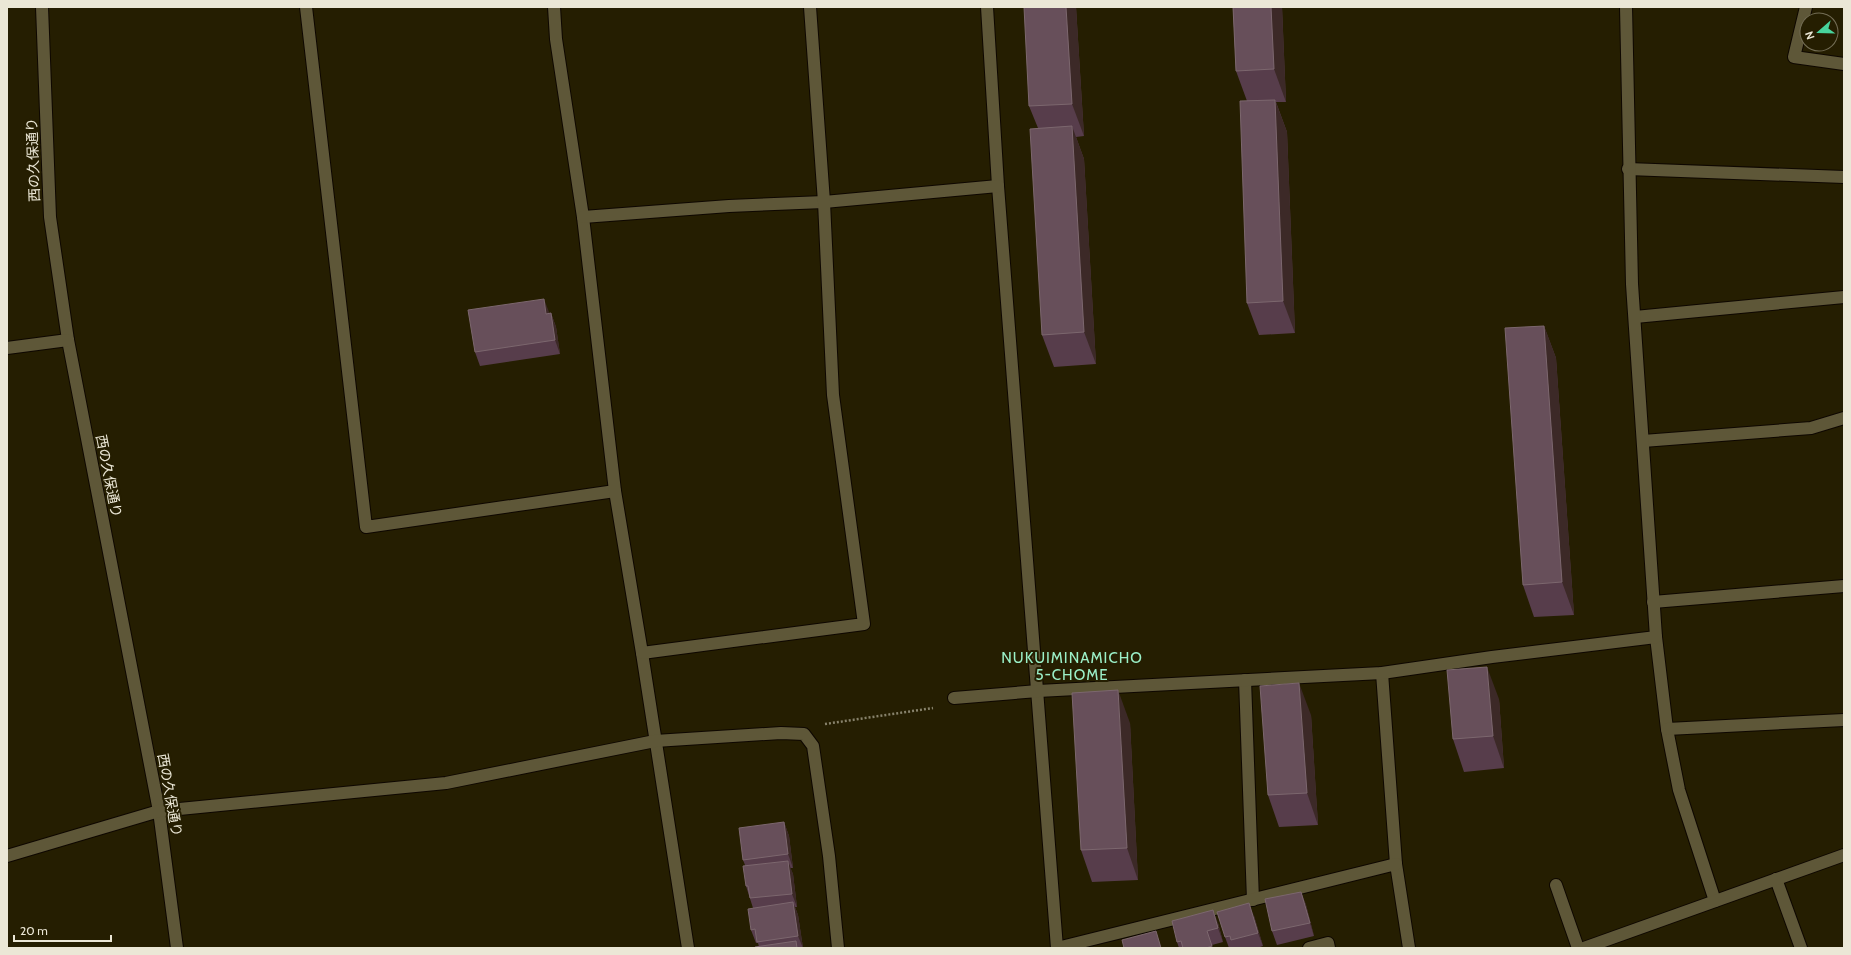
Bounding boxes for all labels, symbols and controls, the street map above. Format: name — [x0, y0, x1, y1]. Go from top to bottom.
north arrow — [1799, 12, 1839, 52]
text: N — [1802, 29, 1818, 41]
street label: 西の久保通り — [23, 118, 43, 202]
street label: 西の久保通り — [92, 433, 126, 519]
district label: NUKUIMINAMICHO 5-CHOME — [1001, 649, 1143, 684]
street label: 西の久保通り — [154, 752, 186, 838]
scale bar — [14, 917, 111, 943]
text: 20 m — [20, 923, 48, 938]

